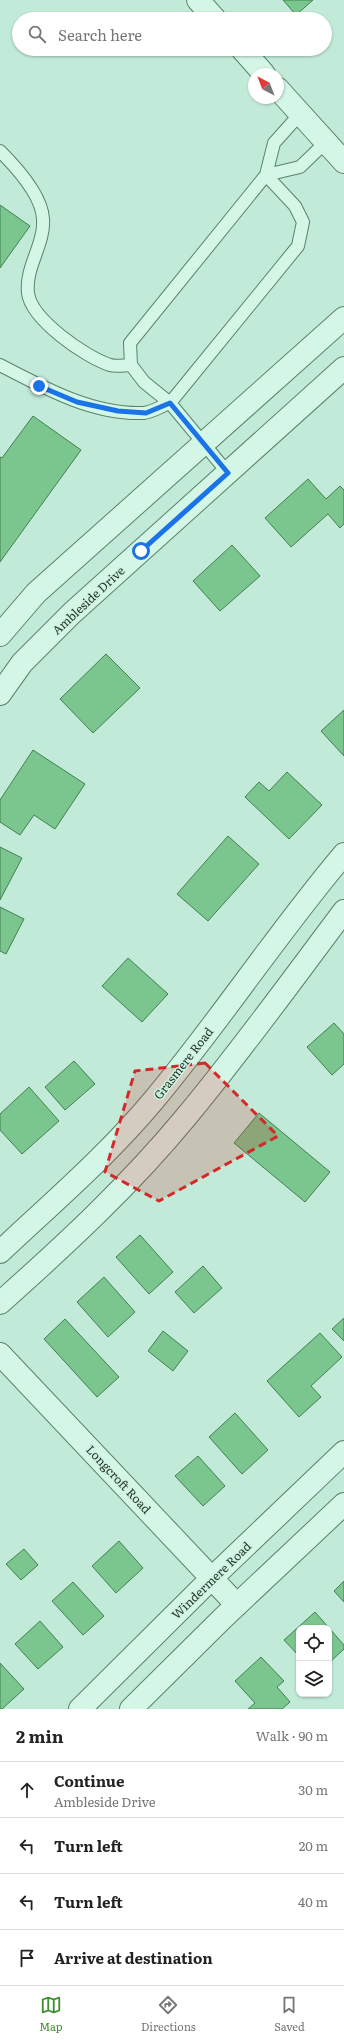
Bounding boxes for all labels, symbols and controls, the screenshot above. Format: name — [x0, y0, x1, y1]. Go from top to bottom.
search box — [12, 12, 332, 56]
icon: search — [26, 23, 48, 45]
text: Search here — [58, 23, 142, 46]
north arrow — [248, 68, 284, 104]
route end — [30, 377, 48, 395]
route start — [132, 542, 150, 560]
street label: Ambleside Drive — [48, 561, 128, 639]
street label: Grasmere Road — [149, 1022, 217, 1103]
street label: Longcroft Road — [82, 1441, 156, 1518]
street label: Windermere Road — [167, 1537, 255, 1623]
map controls — [296, 1625, 332, 1697]
button: locate — [296, 1625, 332, 1661]
button: layers — [296, 1661, 332, 1697]
text: 2 min — [16, 1723, 64, 1748]
text: Walk · 90 m — [256, 1726, 328, 1745]
text: Continue — [54, 1769, 124, 1792]
icon: ahead — [16, 1779, 38, 1801]
text: 30 m — [298, 1780, 328, 1799]
text: Ambleside Drive — [54, 1792, 156, 1811]
text: Turn left — [54, 1834, 123, 1857]
icon: left — [16, 1835, 38, 1857]
text: 20 m — [299, 1836, 328, 1855]
text: Turn left — [54, 1890, 123, 1913]
icon: left — [16, 1891, 38, 1913]
text: 40 m — [298, 1892, 328, 1911]
text: Arrive at destination — [54, 1946, 213, 1969]
icon: arrive — [16, 1947, 38, 1969]
tab: Map — [39, 1994, 63, 2034]
tab: Directions — [141, 1994, 196, 2034]
tab: Saved — [274, 1994, 305, 2034]

